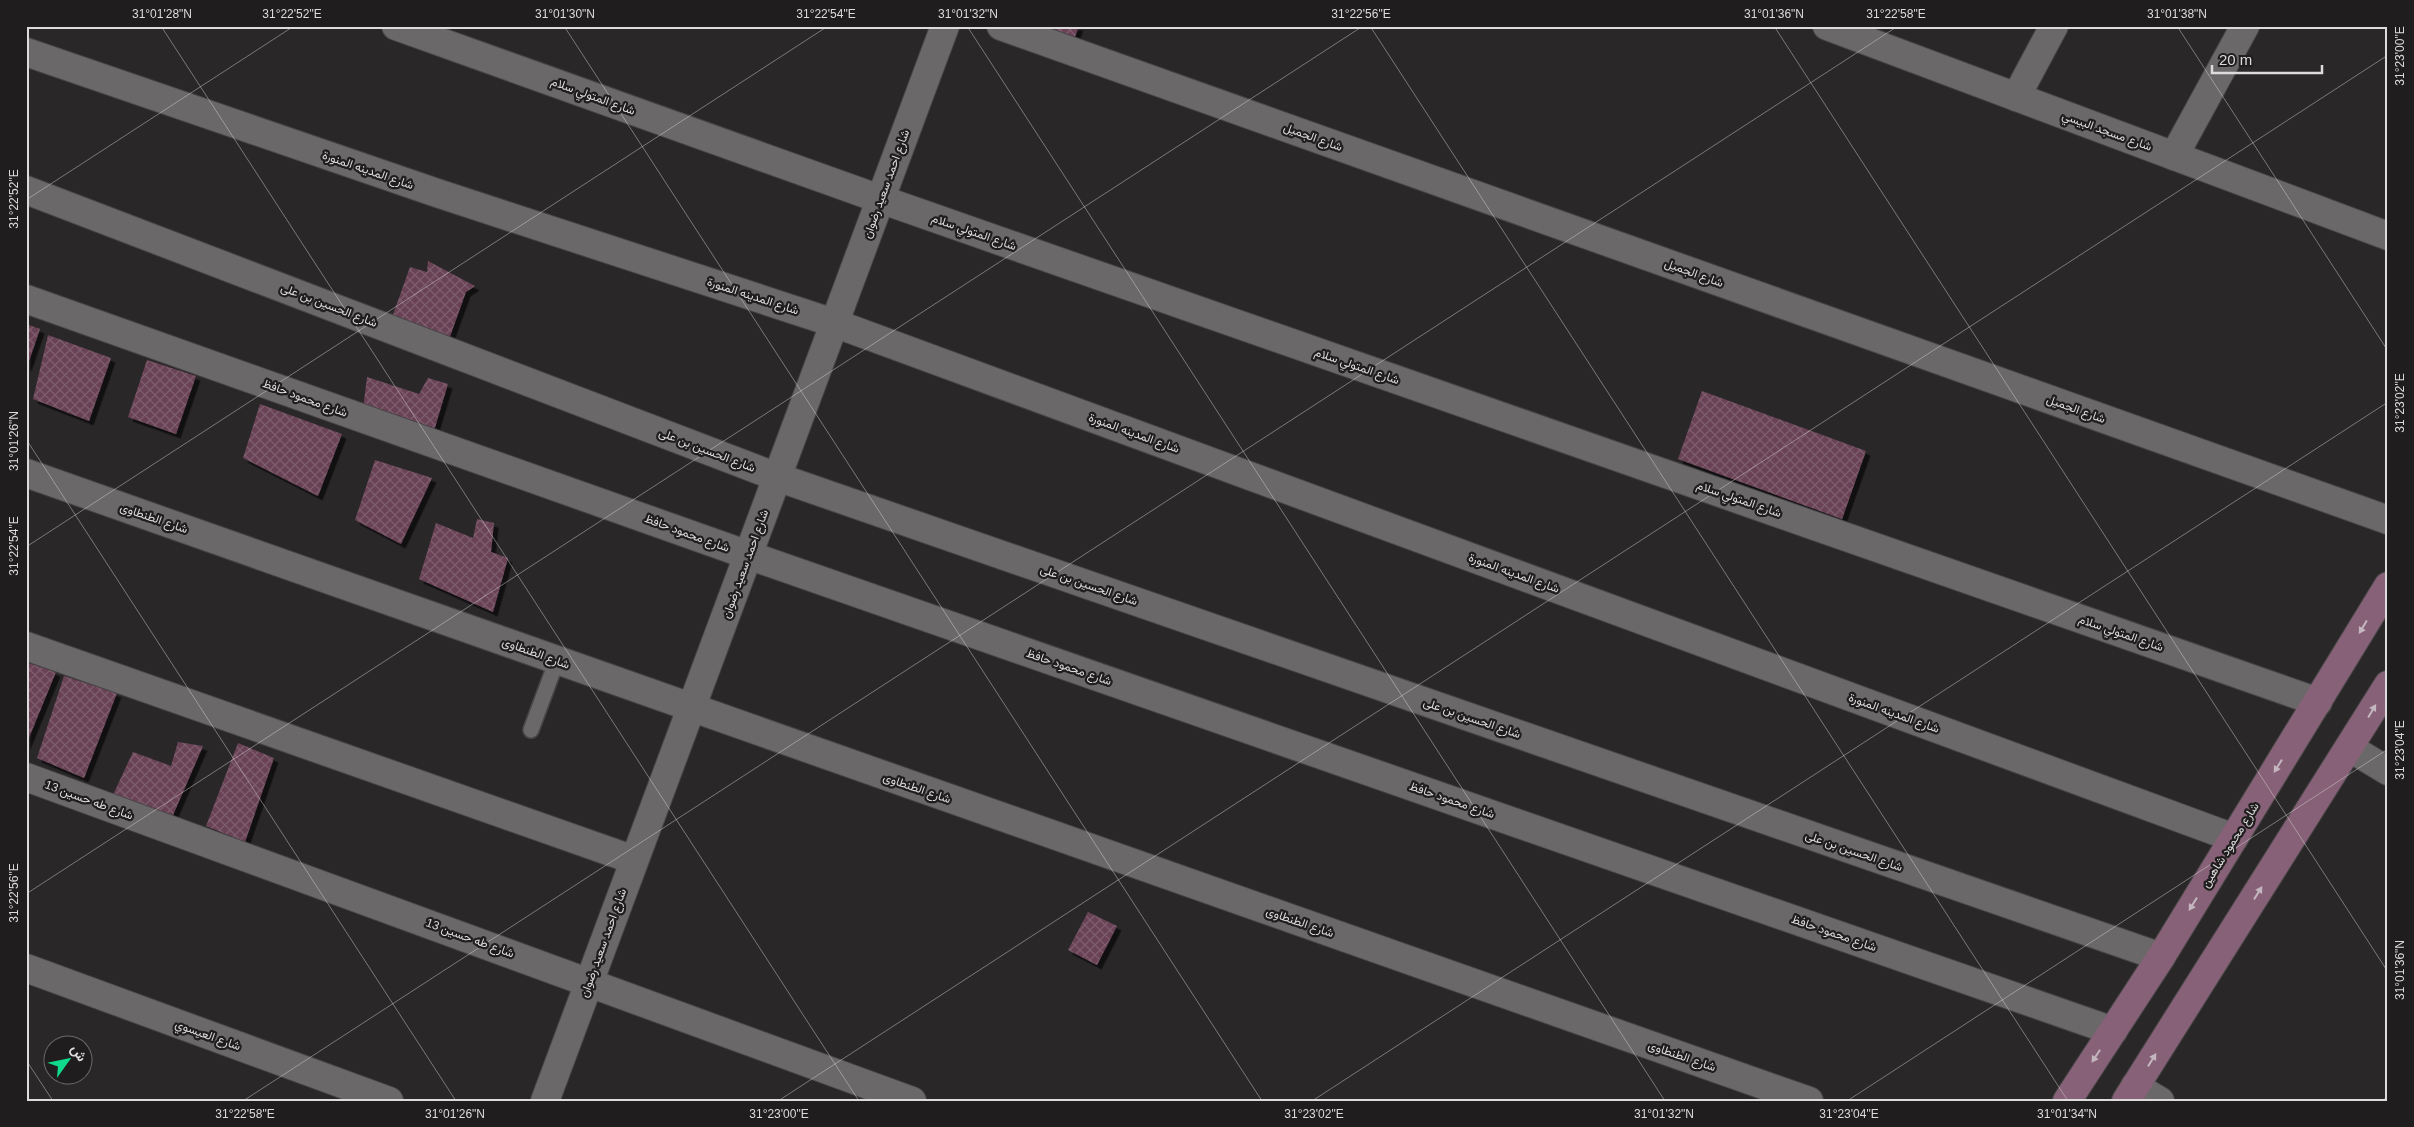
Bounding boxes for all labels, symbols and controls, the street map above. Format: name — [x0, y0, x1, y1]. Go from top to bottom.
text: 31°01'28"N — [132, 7, 192, 21]
text: 31°22'52"E — [262, 7, 322, 21]
text: 31°01'30"N — [535, 7, 595, 21]
text: 31°22'54"E — [796, 7, 856, 21]
text: 31°01'32"N — [938, 7, 998, 21]
text: 31°22'56"E — [1331, 7, 1391, 21]
text: 31°01'36"N — [1744, 7, 1804, 21]
text: 31°22'58"E — [1866, 7, 1926, 21]
text: 31°01'38"N — [2147, 7, 2207, 21]
text: 31°23'00"E — [2393, 26, 2407, 86]
scale bar — [2212, 42, 2322, 74]
text: 20 m — [2219, 51, 2252, 68]
street label: شارع المتولي سلام — [548, 74, 637, 121]
street label: شارع مسجد البيسي — [2059, 108, 2154, 157]
street label: شارع الجميل — [1281, 120, 1344, 156]
street label: شارع احمد سعيد رضوان — [860, 128, 914, 241]
street label: شارع المدينه المنورة — [320, 148, 415, 194]
text: 31°22'52"E — [7, 169, 21, 229]
street label: شارع المتولي سلام — [929, 211, 1018, 256]
street label: شارع الجميل — [1662, 256, 1725, 292]
street label: شارع المدينه المنورة — [705, 275, 801, 319]
street label: شارع الحسين بن على — [278, 280, 379, 332]
street label: شارع المتولي سلام — [1312, 345, 1401, 390]
text: 31°23'02"E — [2393, 373, 2407, 433]
street label: شارع محمود حافظ — [260, 376, 349, 422]
street label: شارع الجميل — [2044, 392, 2107, 428]
street label: شارع المدينه المنورة — [1086, 410, 1181, 458]
text: 31°01'26"N — [7, 411, 21, 471]
street label: شارع الحسين بن على — [656, 425, 757, 477]
street label: شارع المتولي سلام — [1694, 478, 1783, 523]
street label: شارع الطنطاوى — [118, 500, 190, 538]
street label: شارع احمد سعيد رضوان — [719, 508, 773, 621]
street label: شارع محمود حافظ — [642, 511, 731, 557]
text: 31°22'54"E — [7, 516, 21, 576]
street label: شارع المدينه المنورة — [1466, 550, 1561, 598]
street label: شارع الحسين بن على — [1038, 562, 1140, 610]
street label: شارع المتولي سلام — [2076, 612, 2165, 657]
one-way arrow — [2358, 621, 2367, 634]
street label: شارع الطنطاوى — [500, 634, 572, 674]
street label: شارع محمود حافظ — [1024, 646, 1113, 690]
street label: شارع المدينه المنورة — [1846, 690, 1941, 738]
street label: شارع الحسين بن على — [1421, 695, 1523, 743]
one-way arrow — [2368, 704, 2377, 717]
text: 31°23'04"E — [2393, 720, 2407, 780]
one-way arrow — [2274, 760, 2283, 773]
street label: شارع الطنطاوى — [881, 770, 953, 808]
street label: شارع طه حسين 13 — [42, 777, 135, 824]
street label: شارع محمود حافظ — [1407, 779, 1496, 823]
street label: شارع محمود شاهين — [2198, 800, 2264, 891]
street label: شارع الحسين بن على — [1803, 828, 1905, 876]
text: 31°22'56"E — [7, 863, 21, 923]
one-way arrow — [2253, 886, 2263, 899]
street label: شارع احمد سعيد رضوان — [577, 887, 631, 1000]
one-way arrow — [2188, 898, 2198, 911]
street label: شارع الطنطاوى — [1264, 904, 1336, 942]
street label: شارع محمود حافظ — [1789, 912, 1878, 956]
street label: شارع طه حسين 13 — [423, 915, 516, 962]
text: 31°01'36"N — [2393, 940, 2407, 1000]
street label: شارع العيسوي — [172, 1017, 243, 1056]
north arrow — [42, 1034, 92, 1084]
street label: شارع الطنطاوى — [1646, 1038, 1718, 1076]
text: ش — [67, 1042, 90, 1065]
one-way arrow — [2092, 1050, 2101, 1063]
one-way arrow — [2148, 1053, 2157, 1066]
text: 31°22'58"E — [215, 1107, 275, 1121]
text: 31°01'26"N — [425, 1107, 485, 1121]
text: 31°23'00"E — [749, 1107, 809, 1121]
text: 31°23'02"E — [1284, 1107, 1344, 1121]
text: 31°01'32"N — [1634, 1107, 1694, 1121]
text: 31°23'04"E — [1819, 1107, 1879, 1121]
text: 31°01'34"N — [2037, 1107, 2097, 1121]

